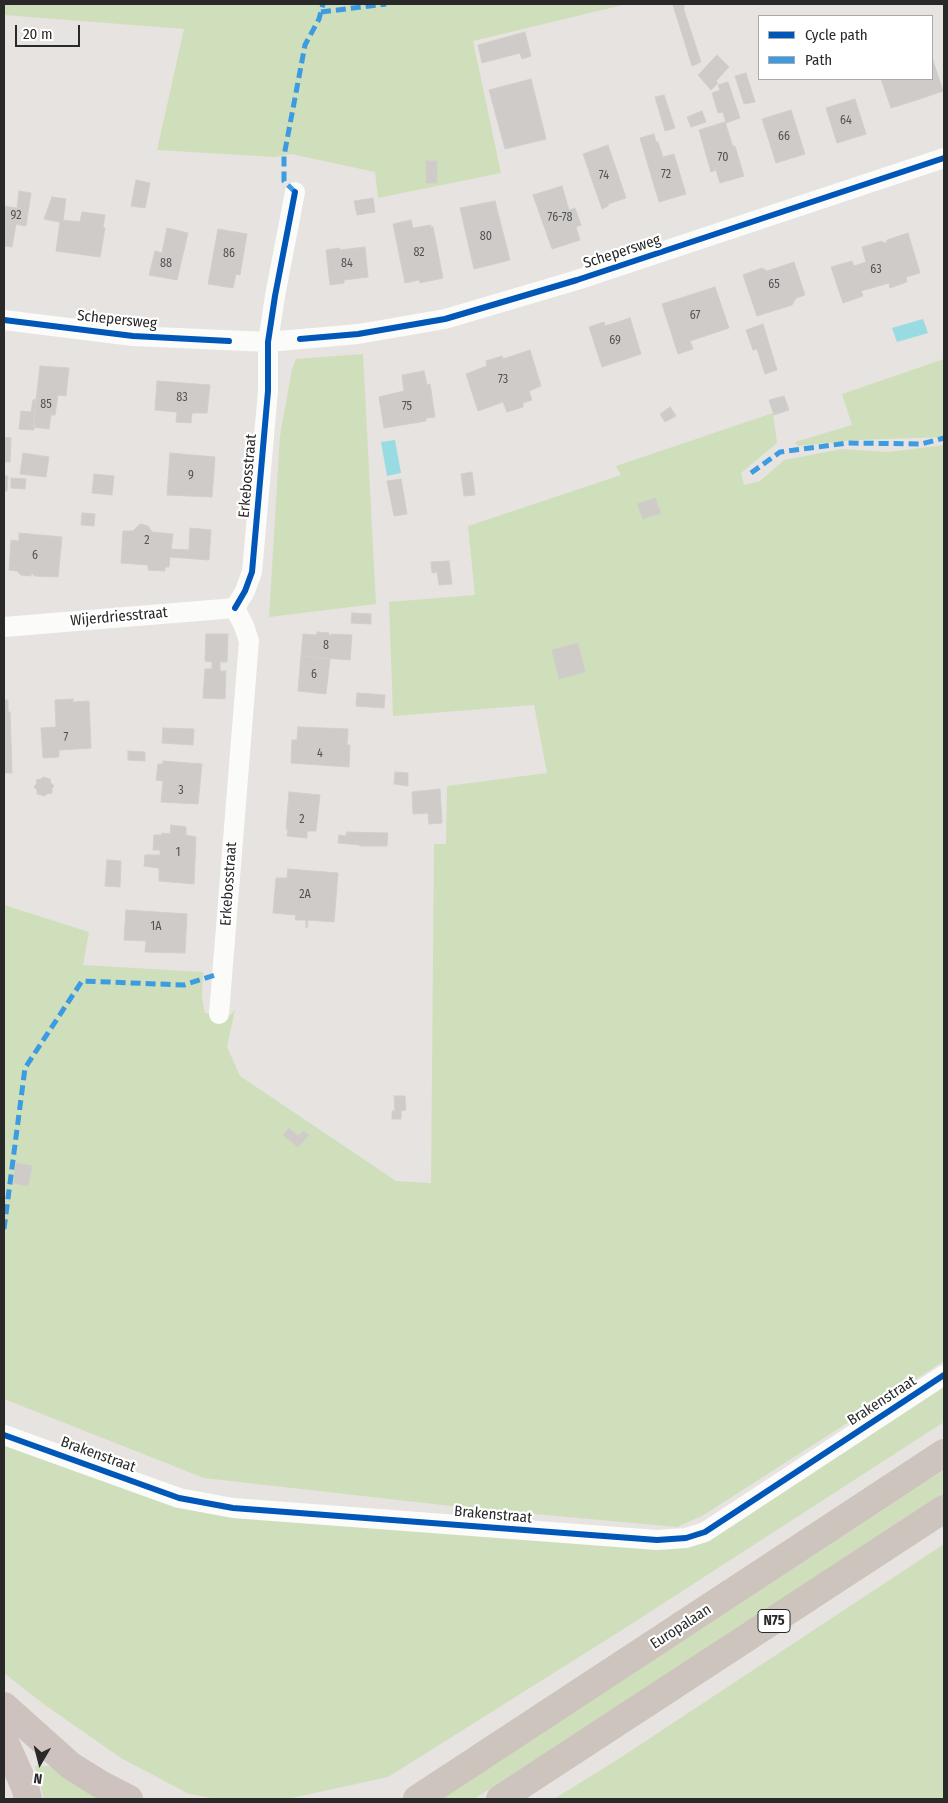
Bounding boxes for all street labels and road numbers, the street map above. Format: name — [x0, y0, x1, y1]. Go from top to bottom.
street label: Schepersweg — [581, 231, 663, 273]
street label: Schepersweg — [76, 307, 158, 333]
street label: Erkebosstraat — [235, 433, 261, 519]
street label: Wijerdriesstraat — [70, 604, 168, 630]
street label: Erkebosstraat — [217, 841, 241, 927]
street label: Brakenstraat — [844, 1372, 920, 1430]
street label: Brakenstraat — [58, 1433, 138, 1477]
street label: Brakenstraat — [453, 1503, 533, 1527]
street label: Europalaan — [647, 1601, 715, 1653]
road number: N75 — [758, 1610, 790, 1632]

